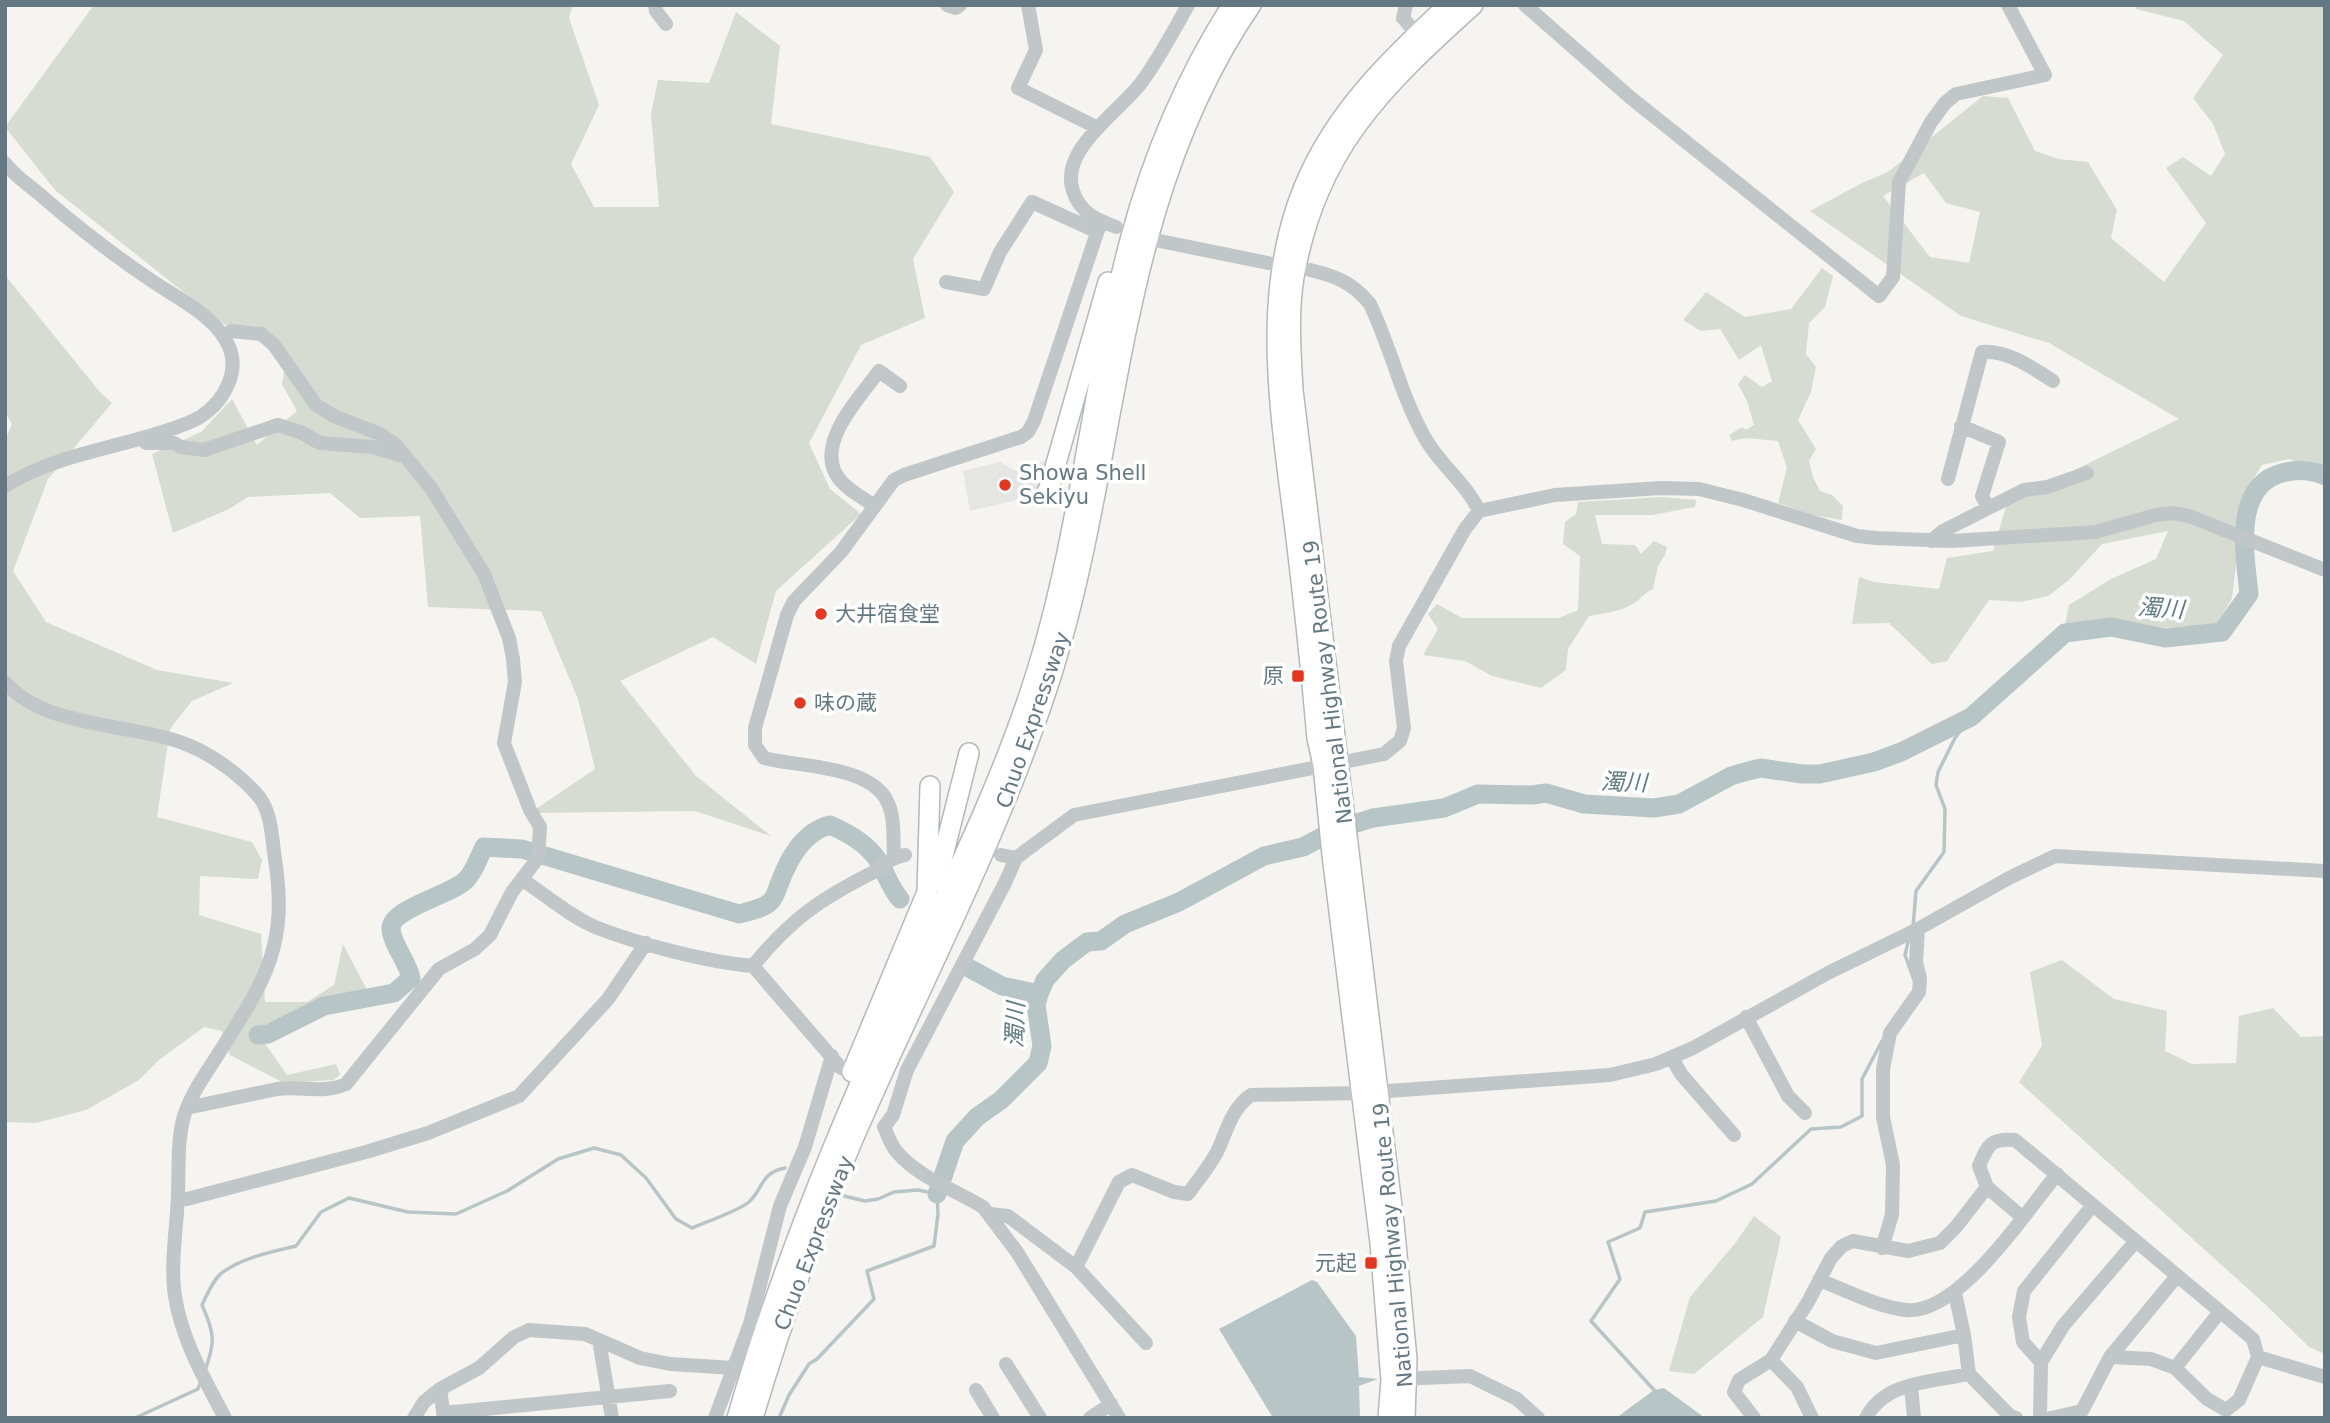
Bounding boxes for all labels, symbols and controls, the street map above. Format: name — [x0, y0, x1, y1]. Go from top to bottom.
place label: Showa Shell Sekiyu — [1019, 461, 1146, 509]
marker: Showa Shell Sekiyu — [997, 477, 1013, 493]
street label: National Highway Route 19 — [1299, 539, 1357, 825]
water label: 濁川 — [2137, 593, 2188, 623]
place label: 大井宿食堂 — [835, 602, 940, 626]
marker: 大井宿食堂 — [813, 606, 829, 622]
street label: Chuo Expressway — [991, 628, 1075, 812]
place label: 原 — [1263, 664, 1284, 688]
marker: 原 — [1290, 668, 1306, 684]
place label: 味の蔵 — [814, 691, 877, 715]
marker: 味の蔵 — [792, 695, 808, 711]
water label: 濁川 — [1601, 768, 1650, 796]
water label: 濁川 — [1001, 999, 1029, 1048]
street label: National Highway Route 19 — [1369, 1102, 1417, 1388]
street label: Chuo Expressway — [770, 1152, 858, 1334]
place label: 元起 — [1315, 1251, 1357, 1275]
marker: 元起 — [1363, 1255, 1379, 1271]

